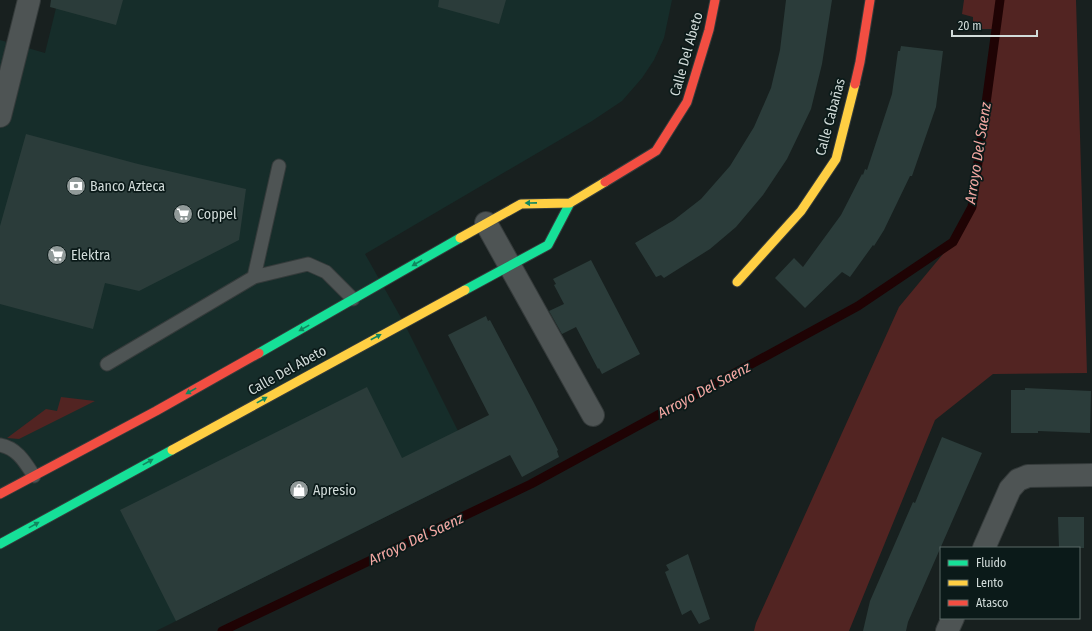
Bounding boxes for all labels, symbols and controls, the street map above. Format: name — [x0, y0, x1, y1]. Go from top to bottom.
street label: Calle Del Abeto — [666, 10, 707, 98]
scale bar — [952, 12, 1037, 38]
text: 20 m — [958, 19, 982, 33]
street label: Calle Cabañas — [812, 77, 849, 158]
water label: Arroyo Del Saenz — [961, 101, 995, 206]
bank icon: Banco Azteca — [65, 175, 87, 197]
place label: Banco Azteca — [90, 178, 165, 195]
one-way arrow — [524, 200, 537, 206]
supermarket icon: Coppel — [172, 203, 194, 225]
place label: Coppel — [197, 206, 237, 223]
supermarket icon: Elektra — [46, 244, 68, 266]
place label: Elektra — [71, 247, 111, 264]
one-way arrow — [411, 259, 423, 266]
one-way arrow — [298, 324, 310, 331]
one-way arrow — [370, 334, 382, 341]
street label: Calle Del Abeto — [245, 342, 329, 399]
water label: Arroyo Del Saenz — [654, 358, 754, 423]
one-way arrow — [185, 388, 197, 395]
one-way arrow — [256, 396, 268, 403]
one-way arrow — [142, 459, 154, 466]
shop icon: Apresio — [288, 479, 310, 501]
place label: Apresio — [313, 482, 356, 499]
water label: Arroyo Del Saenz — [365, 509, 466, 569]
one-way arrow — [28, 522, 40, 528]
legend — [940, 547, 1080, 619]
text: Fluido — [976, 556, 1006, 570]
text: Lento — [976, 576, 1003, 590]
text: Atasco — [976, 596, 1008, 610]

